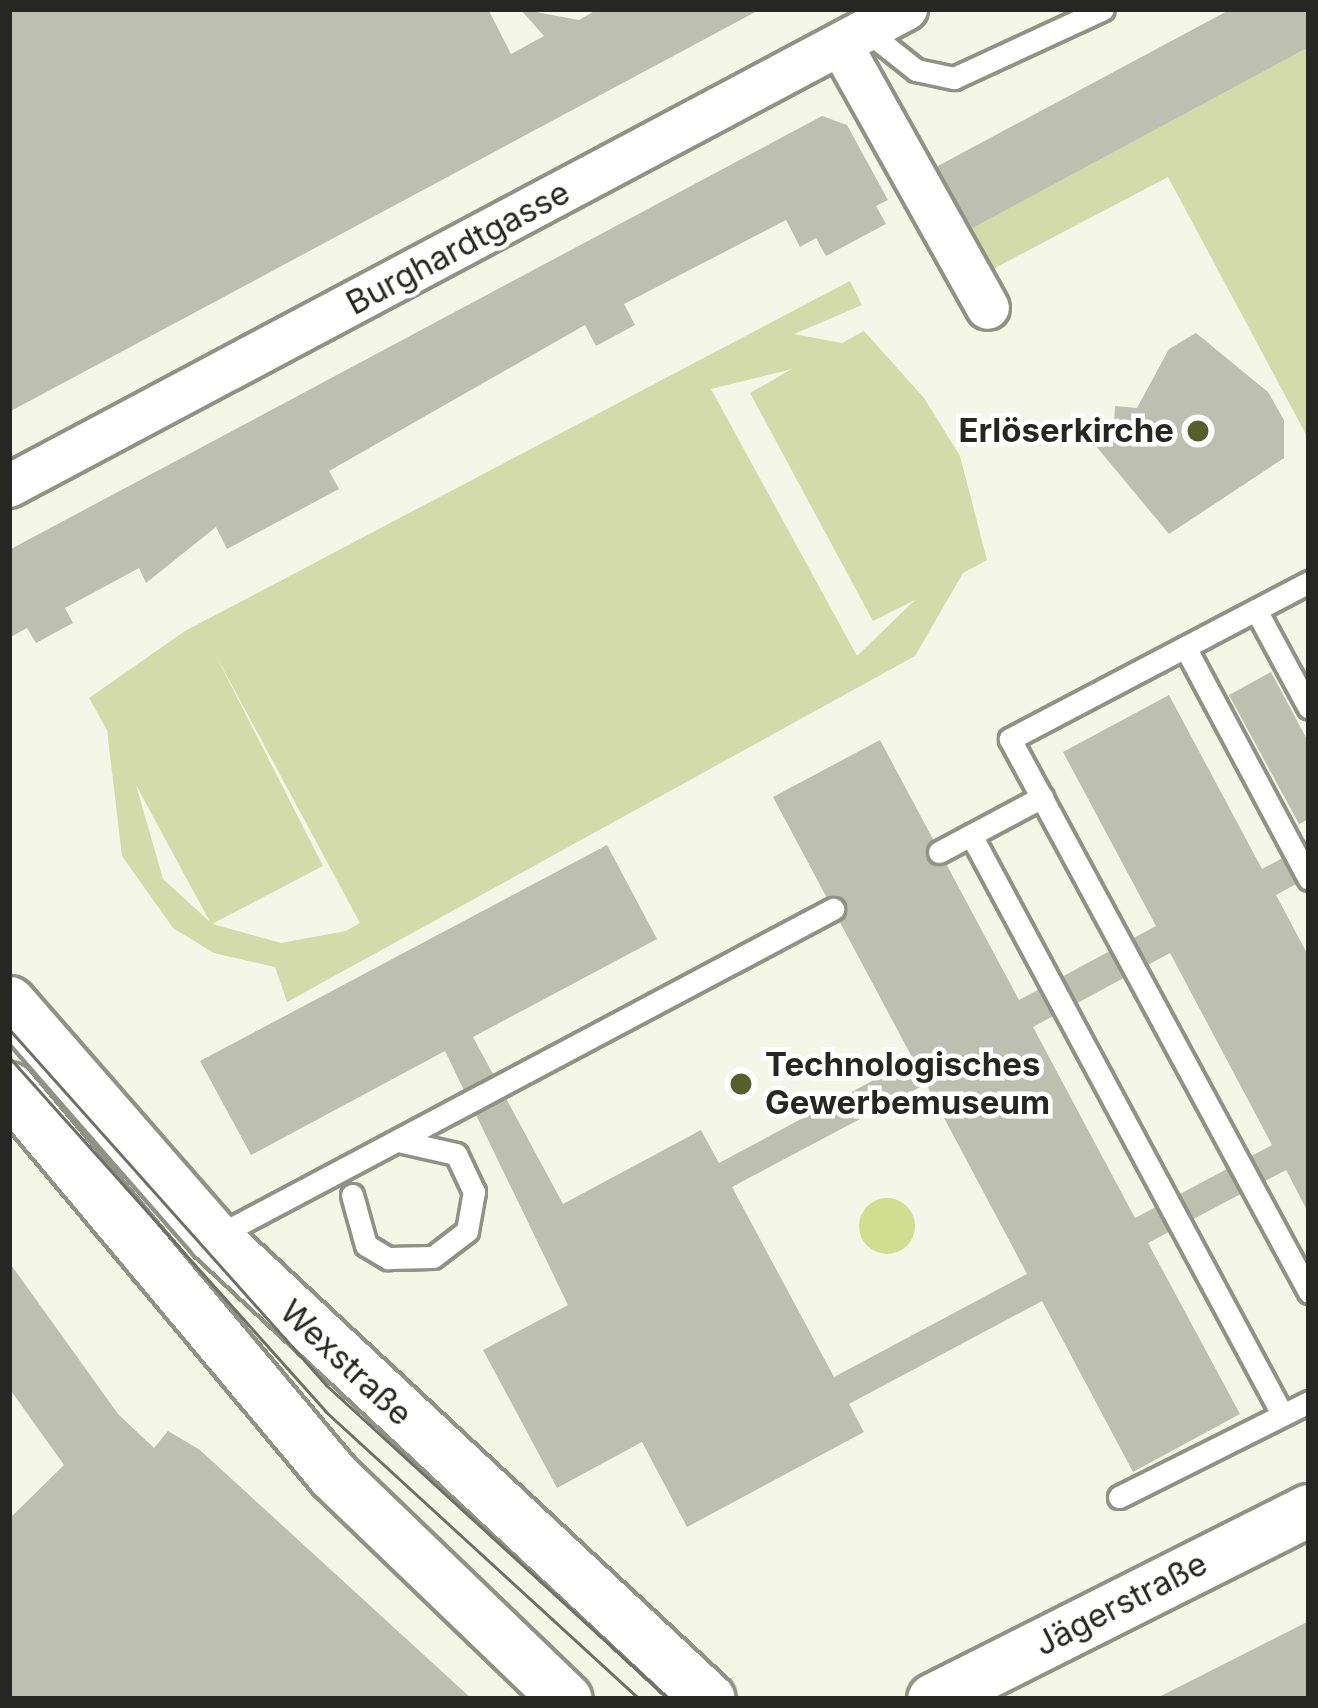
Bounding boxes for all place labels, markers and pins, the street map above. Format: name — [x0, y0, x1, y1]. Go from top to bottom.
place label: Erlöserkirche — [958, 411, 1174, 451]
marker: Erlöserkirche — [1185, 418, 1211, 444]
place label: Technologisches Gewerbemuseum — [765, 1045, 1050, 1123]
marker: Technologisches Gewerbemuseum — [728, 1071, 754, 1097]

